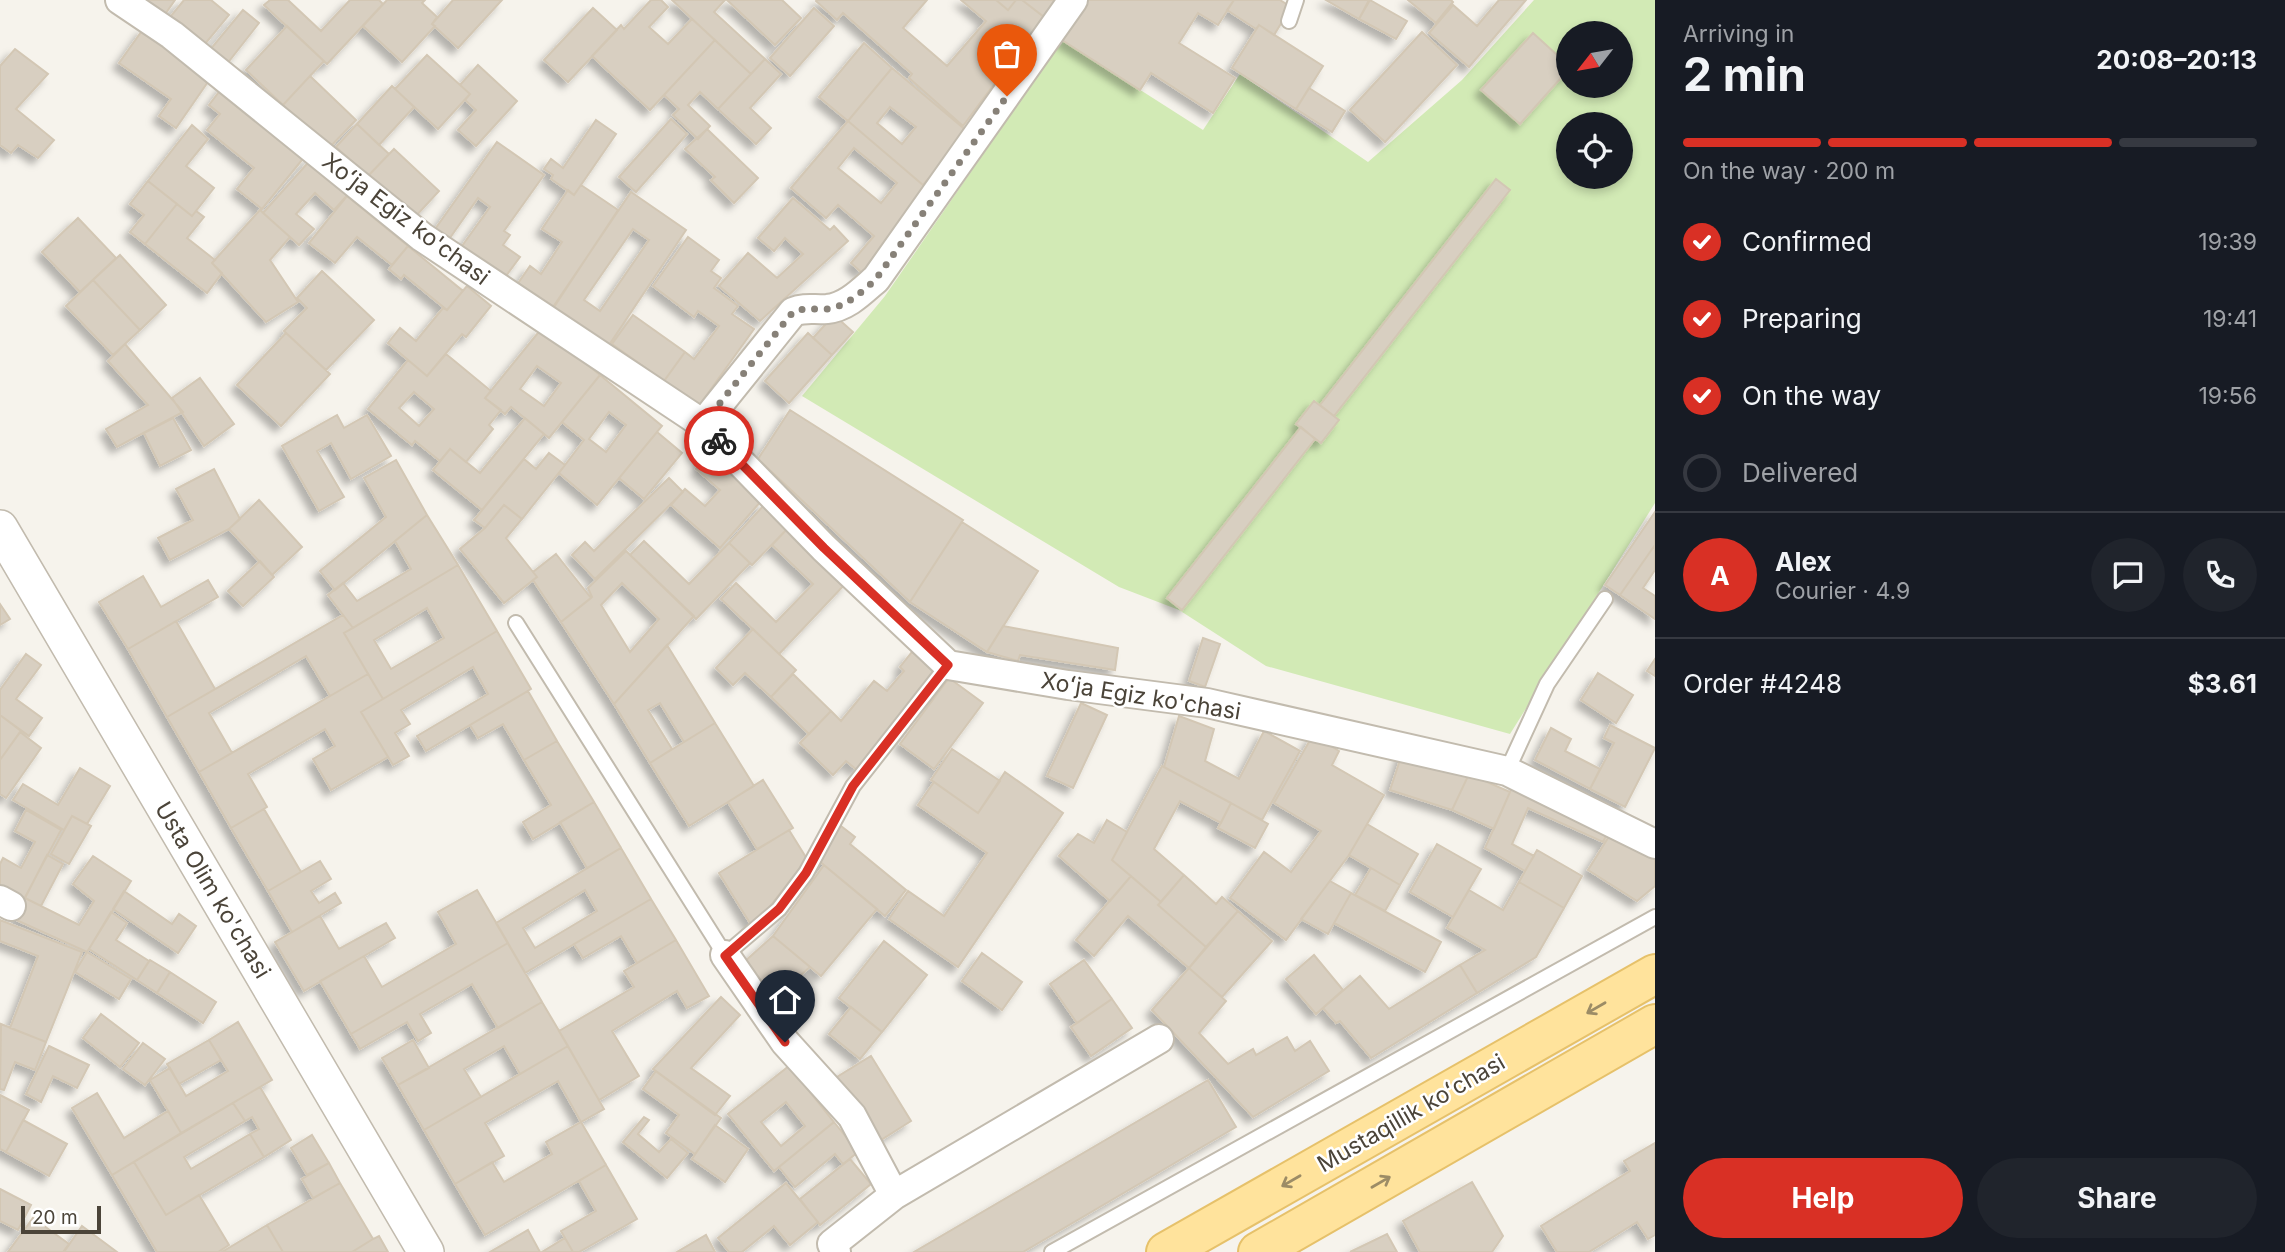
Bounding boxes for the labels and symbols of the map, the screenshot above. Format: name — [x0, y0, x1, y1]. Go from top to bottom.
north arrow — [1556, 21, 1633, 98]
pin — [977, 24, 1037, 96]
street label: Xoʻja Egiz ko'chasi — [317, 147, 495, 291]
courier — [684, 406, 754, 476]
street label: Xoʻja Egiz ko'chasi — [1039, 666, 1243, 726]
street label: Usta Olim ko'chasi — [149, 797, 277, 983]
pin — [755, 970, 815, 1042]
one-way arrow — [1586, 1001, 1606, 1015]
street label: Mustaqillik koʻchasi — [1312, 1048, 1510, 1178]
one-way arrow — [1282, 1174, 1302, 1188]
one-way arrow — [1371, 1174, 1391, 1188]
scale bar — [21, 1203, 102, 1235]

